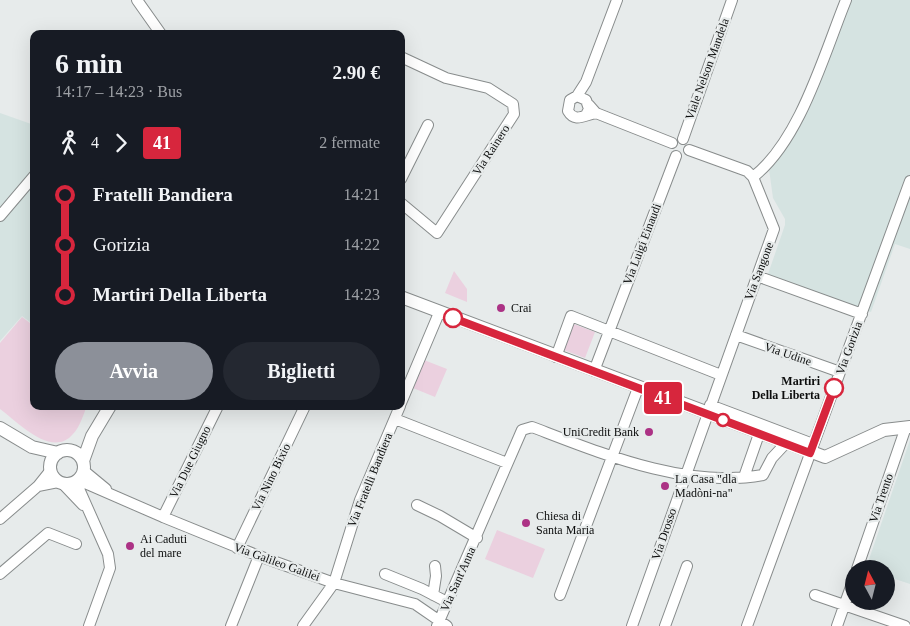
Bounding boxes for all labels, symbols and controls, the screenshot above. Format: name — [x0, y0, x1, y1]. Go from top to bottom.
street label: Viale Nelson Mandela — [682, 16, 732, 122]
text: 6 min — [55, 48, 123, 79]
text: 2.90 € — [333, 62, 380, 83]
text: 14:17 – 14:23 · Bus — [55, 83, 182, 100]
street label: Via Rainero — [469, 122, 513, 178]
icon: walk — [55, 129, 83, 157]
icon: forward — [107, 129, 135, 157]
text: 41 — [153, 133, 171, 153]
text: 4 — [91, 134, 99, 151]
text: 2 fermate — [319, 134, 380, 151]
text: Fratelli Bandiera — [93, 184, 233, 205]
text: 14:21 — [344, 186, 380, 203]
street label: Via Luigi Einaudi — [620, 201, 664, 287]
text: Gorizia — [93, 234, 150, 255]
text: 14:22 — [344, 236, 380, 253]
street label: Via Sangone — [742, 240, 776, 302]
text: Martiri Della Liberta — [93, 284, 267, 305]
text: 14:23 — [344, 286, 380, 303]
place label: Crai — [511, 301, 532, 315]
marker: Crai — [495, 302, 507, 314]
unlabelled marker — [443, 308, 463, 328]
street label: Via Gorizia — [833, 319, 865, 377]
street label: Via Udine — [763, 339, 813, 369]
button: Avvia — [55, 342, 213, 400]
button: Biglietti — [223, 342, 380, 400]
place label: Martiri Della Liberta — [752, 374, 821, 402]
marker: Martiri Della Liberta — [824, 378, 844, 398]
line badge: 41 — [640, 382, 686, 414]
text: 41 — [654, 388, 672, 408]
unlabelled marker — [716, 413, 730, 427]
street label: Via Due Giugno — [166, 424, 214, 500]
place label: UniCredit Bank — [563, 425, 639, 439]
marker: UniCredit Bank — [643, 426, 655, 438]
street label: Via Fratelli Bandiera — [345, 430, 396, 529]
street label: Via Nino Bixio — [249, 441, 293, 513]
place label: La Casa "dla Madòni-na" — [675, 472, 737, 500]
street label: Via Trento — [866, 472, 896, 524]
marker: La Casa "dla Madòni-na" — [659, 480, 671, 492]
street label: Via Drosso — [649, 506, 679, 562]
place label: Chiesa di Santa Maria — [536, 509, 595, 537]
marker: Chiesa di Santa Maria — [520, 517, 532, 529]
place label: Ai Caduti del mare — [140, 532, 188, 560]
marker: Ai Caduti del mare — [124, 540, 136, 552]
street label: Via Galileo Galilei — [232, 540, 323, 584]
street label: Via Sant'Anna — [438, 544, 479, 613]
north arrow — [845, 560, 895, 610]
map controls — [845, 560, 895, 610]

